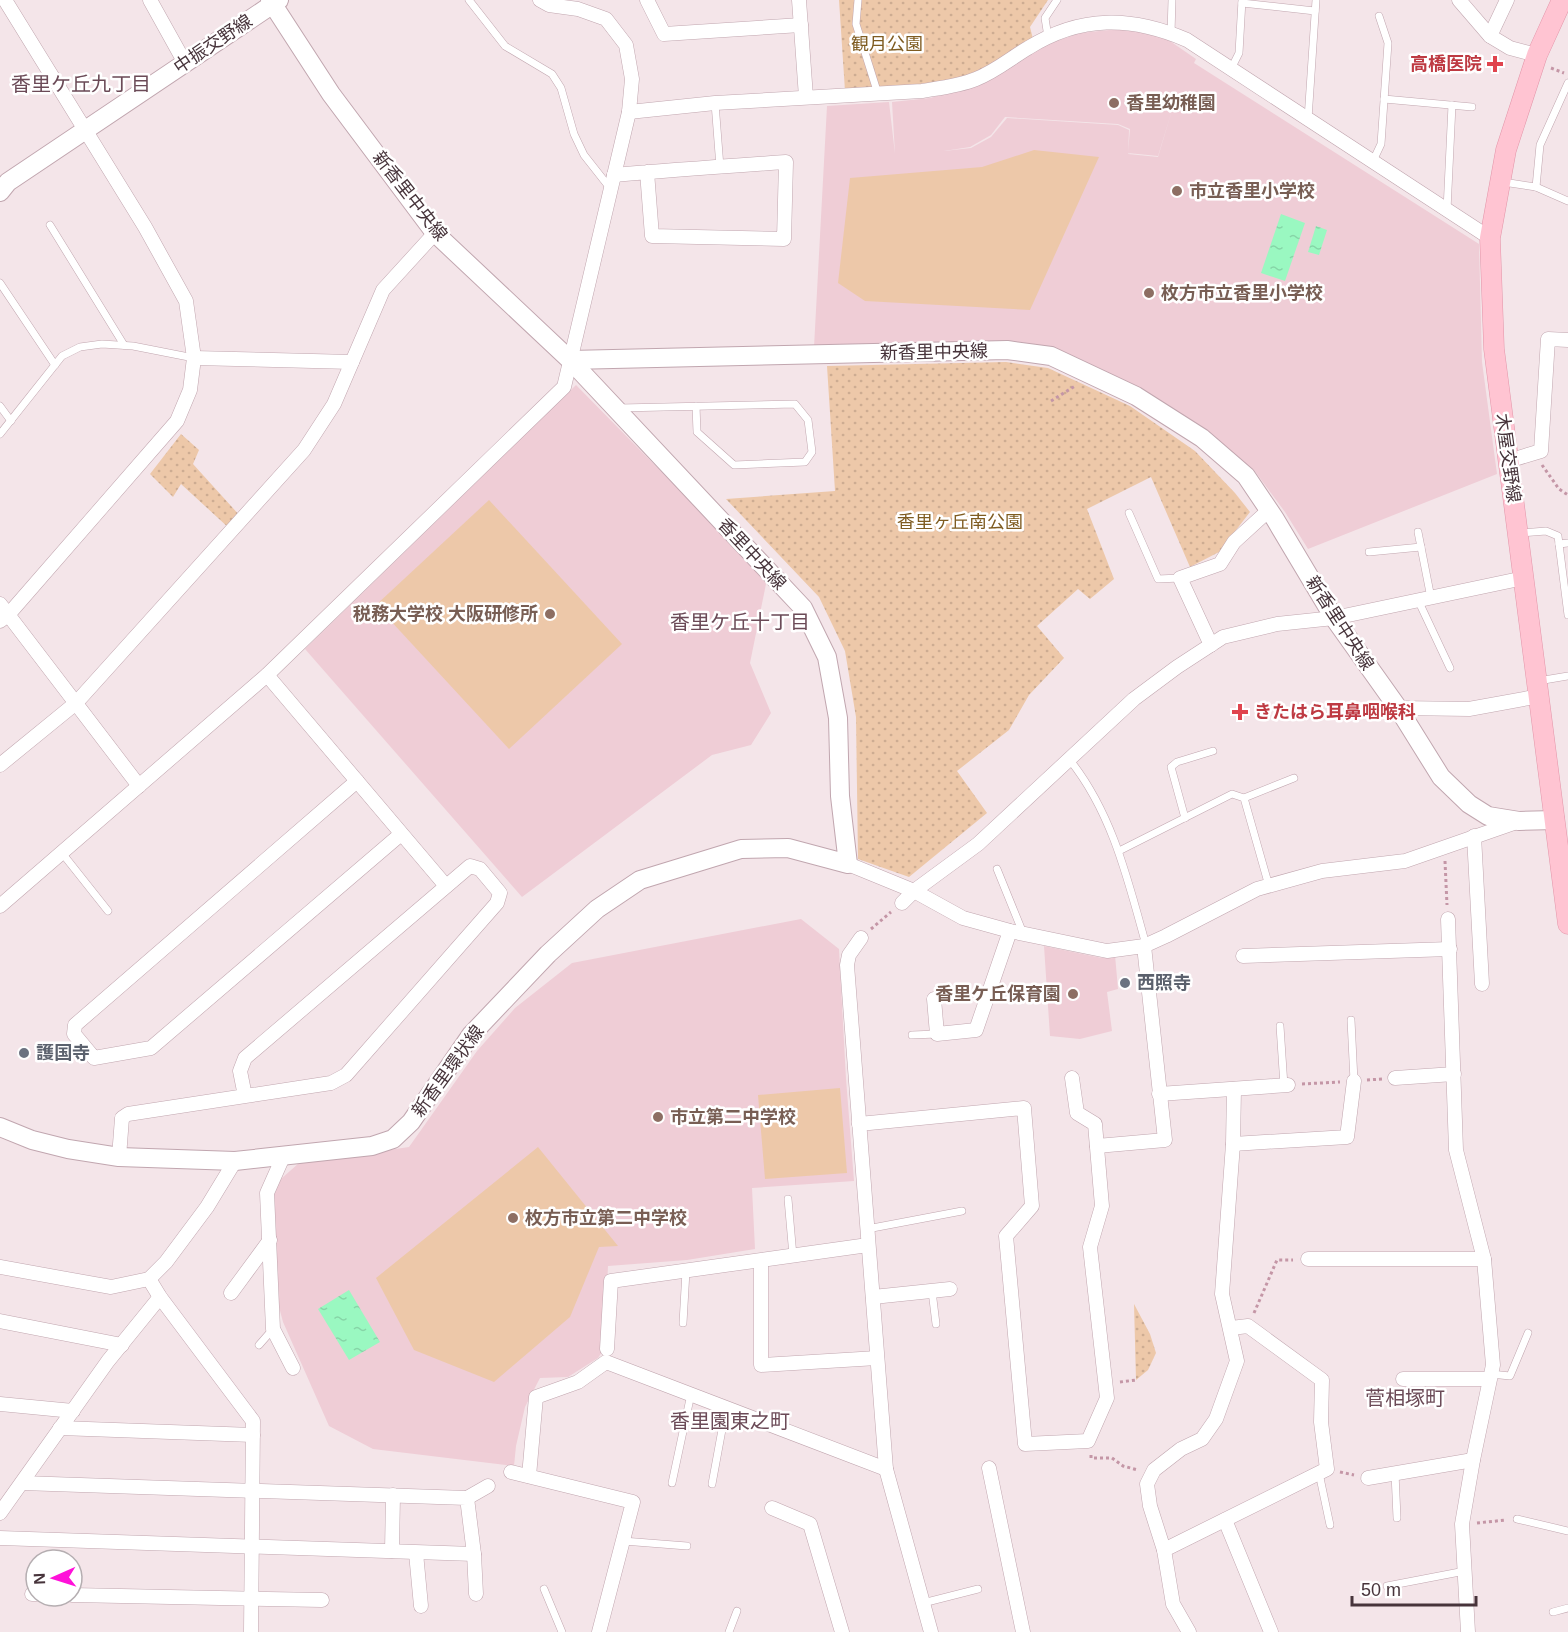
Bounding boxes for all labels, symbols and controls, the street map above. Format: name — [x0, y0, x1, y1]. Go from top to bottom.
street label: 中振交野線 — [170, 11, 256, 77]
park label: 観月公園 — [851, 34, 923, 54]
place label: 高橋医院 — [1410, 54, 1482, 74]
marker: 高橋医院 — [1486, 55, 1504, 73]
district label: 香里ケ丘九丁目 — [11, 73, 151, 95]
place label: 香里幼稚園 — [1126, 93, 1216, 113]
marker: 香里幼稚園 — [1107, 96, 1121, 110]
street label: 新香里中央線 — [369, 147, 451, 245]
place label: 市立香里小学校 — [1189, 181, 1315, 201]
marker: 市立香里小学校 — [1170, 184, 1184, 198]
place label: 枚方市立香里小学校 — [1161, 283, 1323, 303]
marker: 枚方市立香里小学校 — [1142, 286, 1156, 300]
street label: 新香里中央線 — [880, 341, 988, 363]
street label: 木屋交野線 — [1492, 412, 1524, 504]
park label: 香里ヶ丘南公園 — [897, 512, 1023, 532]
street label: 香里中央線 — [714, 514, 790, 594]
street label: 新香里中央線 — [1302, 572, 1378, 674]
place label: 税務大学校 大阪研修所 — [353, 604, 538, 624]
marker: 税務大学校 大阪研修所 — [543, 607, 557, 621]
district label: 香里ケ丘十丁目 — [670, 611, 810, 633]
place label: きたはら耳鼻咽喉科 — [1254, 702, 1416, 722]
marker: きたはら耳鼻咽喉科 — [1231, 703, 1249, 721]
place label: 西照寺 — [1137, 973, 1191, 993]
marker: 西照寺 — [1118, 976, 1132, 990]
place label: 香里ケ丘保育園 — [935, 984, 1061, 1004]
marker: 香里ケ丘保育園 — [1066, 987, 1080, 1001]
street label: 新香里環状線 — [408, 1021, 488, 1121]
place label: 護国寺 — [36, 1043, 90, 1063]
marker: 護国寺 — [17, 1046, 31, 1060]
place label: 市立第二中学校 — [670, 1107, 796, 1127]
marker: 市立第二中学校 — [651, 1110, 665, 1124]
place label: 枚方市立第二中学校 — [525, 1208, 687, 1228]
marker: 枚方市立第二中学校 — [506, 1211, 520, 1225]
district label: 菅相塚町 — [1365, 1387, 1445, 1409]
district label: 香里園東之町 — [670, 1410, 790, 1432]
north arrow — [24, 1548, 84, 1608]
scale bar — [1352, 1569, 1476, 1607]
text: N — [31, 1573, 48, 1585]
text: 50 m — [1361, 1580, 1401, 1600]

